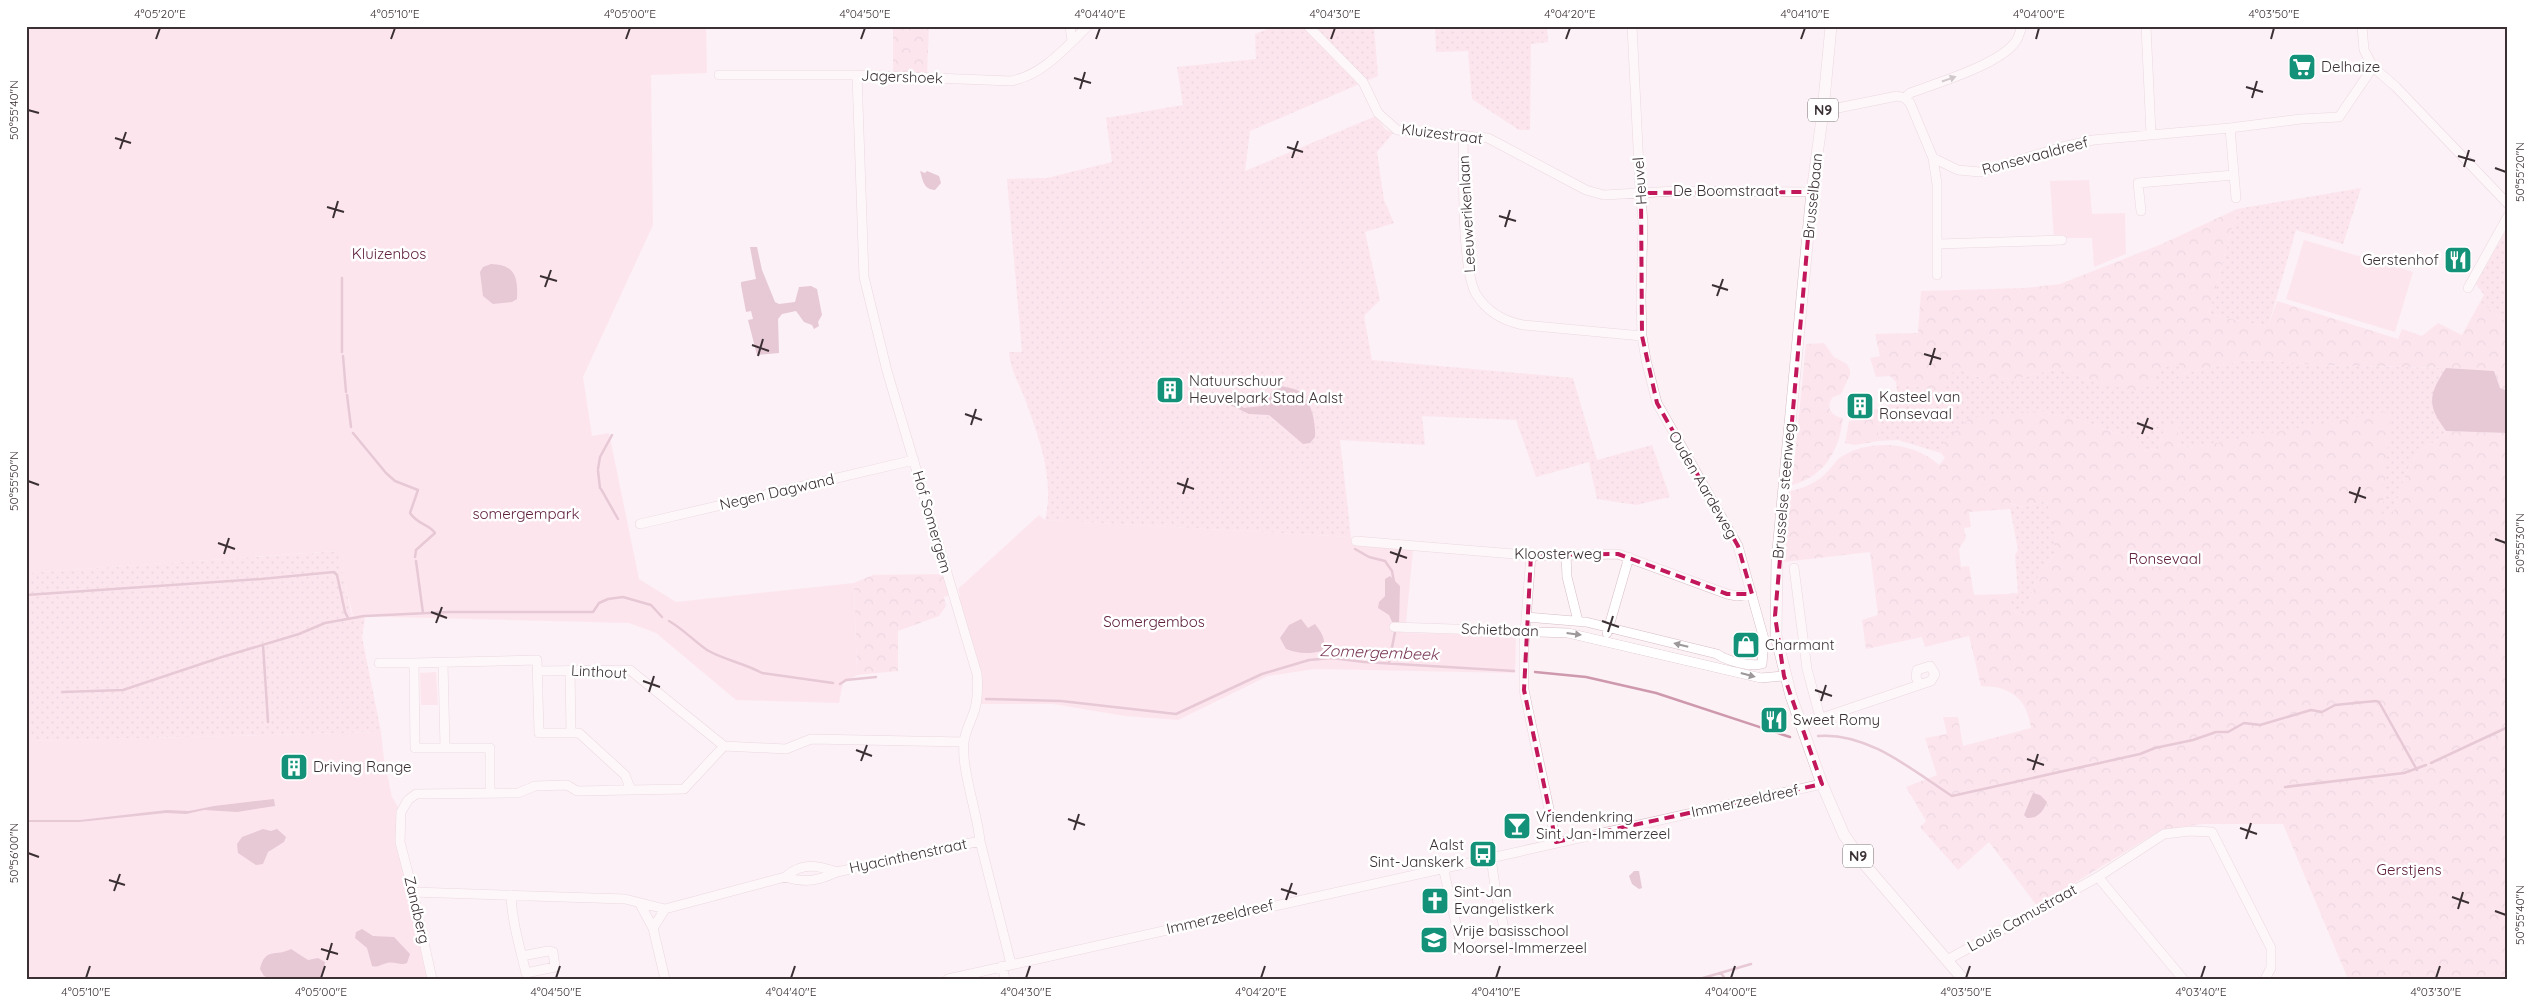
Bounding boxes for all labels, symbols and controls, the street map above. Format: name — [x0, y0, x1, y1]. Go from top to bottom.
text: 4°05'20"E — [134, 6, 186, 21]
text: 4°05'10"E — [370, 6, 420, 21]
text: 4°05'00"E — [604, 6, 656, 21]
text: 4°04'50"E — [839, 6, 891, 21]
text: 4°04'40"E — [1075, 6, 1126, 21]
text: 4°04'30"E — [1310, 6, 1361, 21]
text: 4°04'20"E — [1544, 6, 1596, 21]
text: 4°04'10"E — [1780, 6, 1830, 21]
text: 4°04'00"E — [2013, 6, 2065, 21]
text: 4°03'50"E — [2248, 6, 2300, 21]
supermarket icon: Delhaize — [2287, 52, 2317, 82]
place label: Delhaize — [2321, 57, 2380, 76]
street label: Jagershoek — [861, 66, 943, 87]
one-way arrow — [1942, 74, 1957, 82]
text: 50°55'40"N — [6, 80, 21, 140]
road number: N9 — [1808, 98, 1838, 122]
street label: Kluizestraat — [1400, 119, 1484, 148]
street label: Ronsevaaldreef — [1979, 132, 2091, 179]
text: 50°55'20"N — [2512, 142, 2527, 202]
street label: Brusselbaan — [1799, 152, 1826, 240]
street label: Leeuwerikenlaan — [1454, 155, 1479, 273]
street label: Heuvel — [1628, 157, 1651, 205]
street label: De Boomstraat — [1673, 181, 1779, 200]
park label: Kluizenbos — [352, 244, 426, 263]
restaurant icon: Gerstenhof — [2443, 245, 2473, 275]
place label: Gerstenhof — [2362, 250, 2440, 269]
place label: Natuurschuur Heuvelpark Stad Aalst — [1189, 371, 1343, 407]
building icon: Natuurschuur Heuvelpark Stad Aalst — [1155, 375, 1185, 405]
place label: Kasteel van Ronsevaal — [1879, 387, 1960, 423]
building icon: Kasteel van Ronsevaal — [1845, 391, 1875, 421]
street label: Brusselse steenweg — [1768, 422, 1799, 560]
street label: Ouden Aardeweg — [1665, 427, 1742, 542]
text: 50°55'50"N — [6, 451, 21, 511]
street label: Hof Somergem — [909, 468, 956, 575]
street label: Negen Dagwand — [718, 469, 836, 514]
park label: somergempark — [473, 504, 580, 523]
text: 50°55'30"N — [2512, 513, 2527, 573]
street label: Kloosterweg — [1514, 544, 1602, 563]
park label: Ronsevaal — [2129, 549, 2201, 568]
park label: Somergembos — [1103, 612, 1205, 631]
street label: Schietbaan — [1461, 619, 1539, 640]
one-way arrow — [1566, 630, 1582, 638]
shop icon: Charmant — [1731, 630, 1761, 660]
place label: Charmant — [1765, 635, 1835, 654]
water label: Zomergembeek — [1319, 640, 1440, 664]
one-way arrow — [1674, 641, 1689, 649]
street label: Linthout — [570, 661, 628, 682]
one-way arrow — [1741, 671, 1756, 679]
restaurant icon: Sweet Romy — [1759, 705, 1789, 735]
place label: Sweet Romy — [1793, 710, 1880, 729]
building icon: Driving Range — [279, 752, 309, 782]
place label: Driving Range — [313, 757, 411, 776]
street label: Immerzeeldreef — [1689, 780, 1801, 821]
place label: Vriendenkring Sint Jan-Immerzeel — [1536, 807, 1670, 843]
bar icon: Vriendenkring Sint Jan-Immerzeel — [1502, 811, 1532, 841]
text: 50°56'00"N — [6, 823, 21, 883]
street label: Hyacinthenstraat — [847, 834, 969, 877]
place label: Aalst Sint-Janskerk — [1369, 835, 1464, 871]
bus stop icon: Aalst Sint-Janskerk — [1468, 839, 1498, 869]
road number: N9 — [1843, 844, 1873, 868]
park label: Gerstjens — [2376, 860, 2442, 879]
street label: Zandberg — [400, 874, 435, 946]
street label: Louis Camustraat — [1964, 880, 2080, 955]
place label: Sint-Jan Evangelistkerk — [1454, 882, 1554, 918]
text: 50°55'40"N — [2512, 885, 2527, 945]
church icon: Sint-Jan Evangelistkerk — [1420, 886, 1450, 916]
street label: Immerzeeldreef — [1164, 895, 1276, 938]
place label: Vrije basisschool Moorsel-Immerzeel — [1453, 921, 1587, 957]
school or university icon: Vrije basisschool Moorsel-Immerzeel — [1419, 925, 1449, 955]
text: 4°05'10"E — [61, 984, 111, 999]
text: 4°05'00"E — [295, 984, 347, 999]
text: 4°04'50"E — [530, 984, 582, 999]
text: 4°04'40"E — [766, 984, 817, 999]
text: 4°04'30"E — [1001, 984, 1052, 999]
text: 4°04'20"E — [1235, 984, 1287, 999]
text: 4°04'10"E — [1471, 984, 1521, 999]
text: 4°04'00"E — [1705, 984, 1757, 999]
text: 4°03'50"E — [1940, 984, 1992, 999]
text: 4°03'40"E — [2176, 984, 2227, 999]
text: 4°03'30"E — [2411, 984, 2462, 999]

